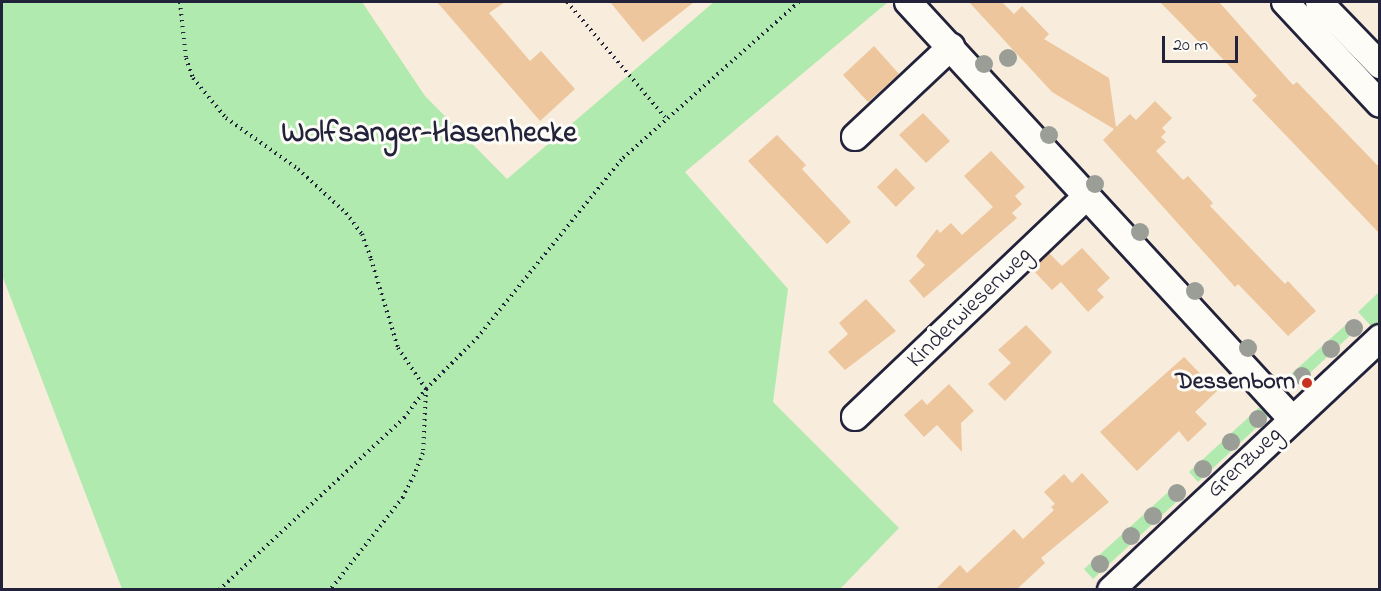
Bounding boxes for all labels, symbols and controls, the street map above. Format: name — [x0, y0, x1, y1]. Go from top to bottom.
scale bar — [1165, 24, 1242, 62]
text: 20 m — [1173, 33, 1208, 59]
district label: Wolfsanger-Hasenhecke — [281, 116, 577, 152]
street label: Kinderwiesenweg — [902, 241, 1038, 375]
place label: Dessenborn — [1175, 369, 1295, 397]
marker: Dessenborn — [1300, 376, 1314, 390]
street label: Grenzweg — [1201, 421, 1289, 505]

